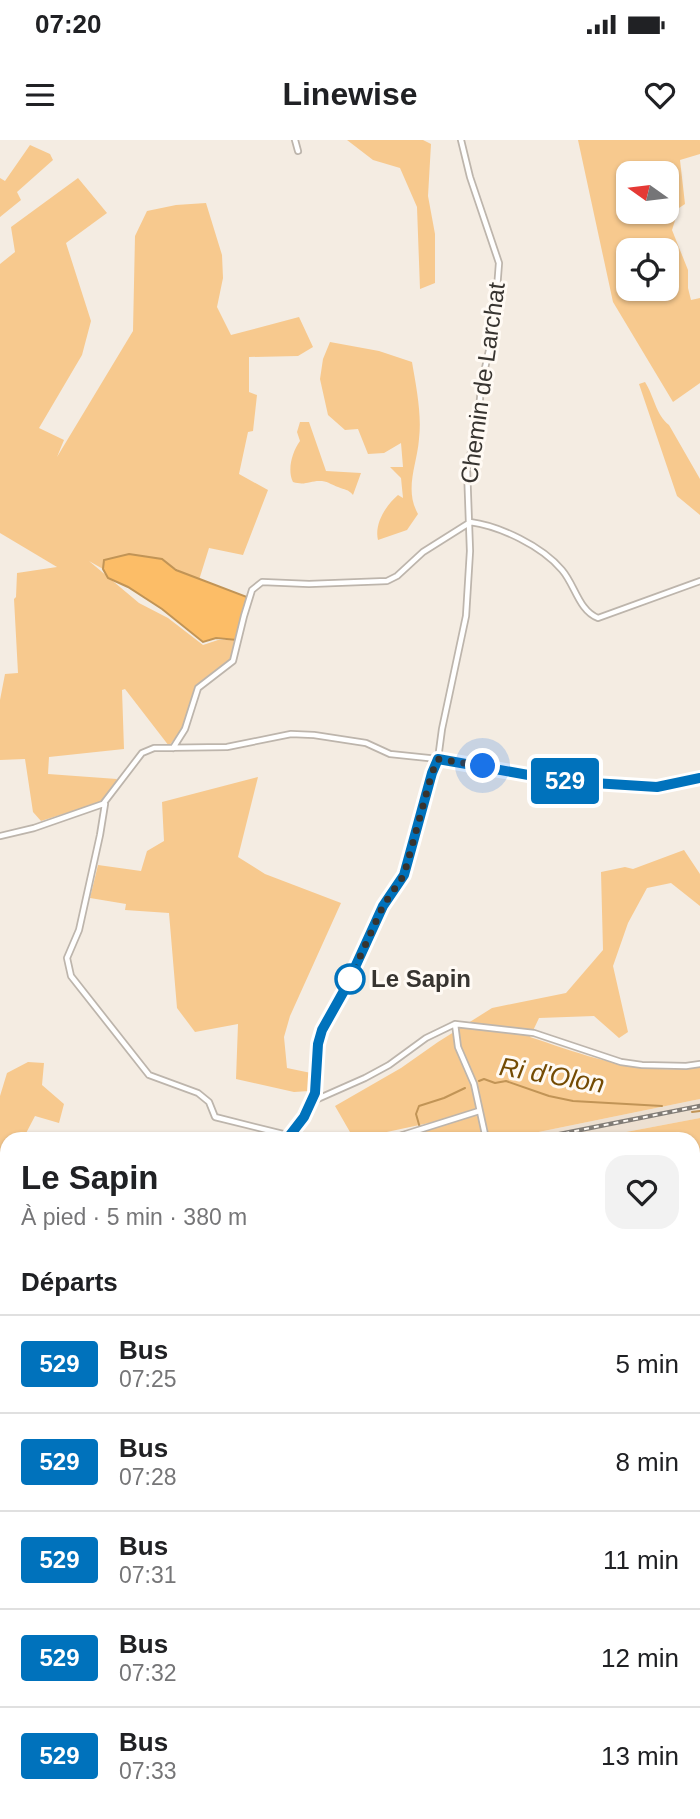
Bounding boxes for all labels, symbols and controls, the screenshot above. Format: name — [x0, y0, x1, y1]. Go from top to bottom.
text: 07:20 — [35, 9, 102, 39]
icon: menu — [21, 76, 59, 114]
text: Linewise — [282, 76, 418, 112]
icon: heart — [641, 76, 679, 114]
north arrow — [616, 161, 679, 224]
map controls — [616, 161, 679, 301]
button: locate — [616, 238, 679, 301]
street label: Chemin de Larchat — [455, 280, 510, 485]
your location — [465, 748, 500, 783]
line badge: 529 — [525, 758, 605, 804]
text: 529 — [545, 767, 585, 794]
marker: Le Sapin — [335, 964, 365, 994]
place label: Le Sapin — [371, 965, 471, 992]
water label: Ri d'Olon — [497, 1051, 607, 1099]
button: heart — [605, 1155, 679, 1229]
text: Le Sapin — [21, 1159, 159, 1196]
text: À pied · 5 min · 380 m — [21, 1204, 247, 1230]
text: Départs — [21, 1267, 118, 1297]
text: Bus — [119, 1335, 168, 1365]
text: 5 min — [615, 1349, 679, 1379]
text: 529 — [39, 1350, 80, 1377]
text: 07:25 — [119, 1366, 177, 1392]
text: Bus — [119, 1433, 168, 1463]
text: 8 min — [615, 1447, 679, 1477]
text: 529 — [39, 1448, 80, 1475]
text: 07:28 — [119, 1464, 177, 1490]
text: Bus — [119, 1531, 168, 1561]
text: 11 min — [603, 1545, 679, 1575]
text: 529 — [39, 1546, 80, 1573]
text: 07:31 — [119, 1562, 177, 1588]
text: Bus — [119, 1629, 168, 1659]
text: 12 min — [601, 1643, 679, 1673]
text: 529 — [39, 1644, 80, 1671]
text: 07:32 — [119, 1660, 177, 1686]
text: Bus — [119, 1727, 168, 1757]
text: 13 min — [601, 1741, 679, 1771]
text: 529 — [39, 1742, 80, 1769]
text: 07:33 — [119, 1758, 177, 1784]

